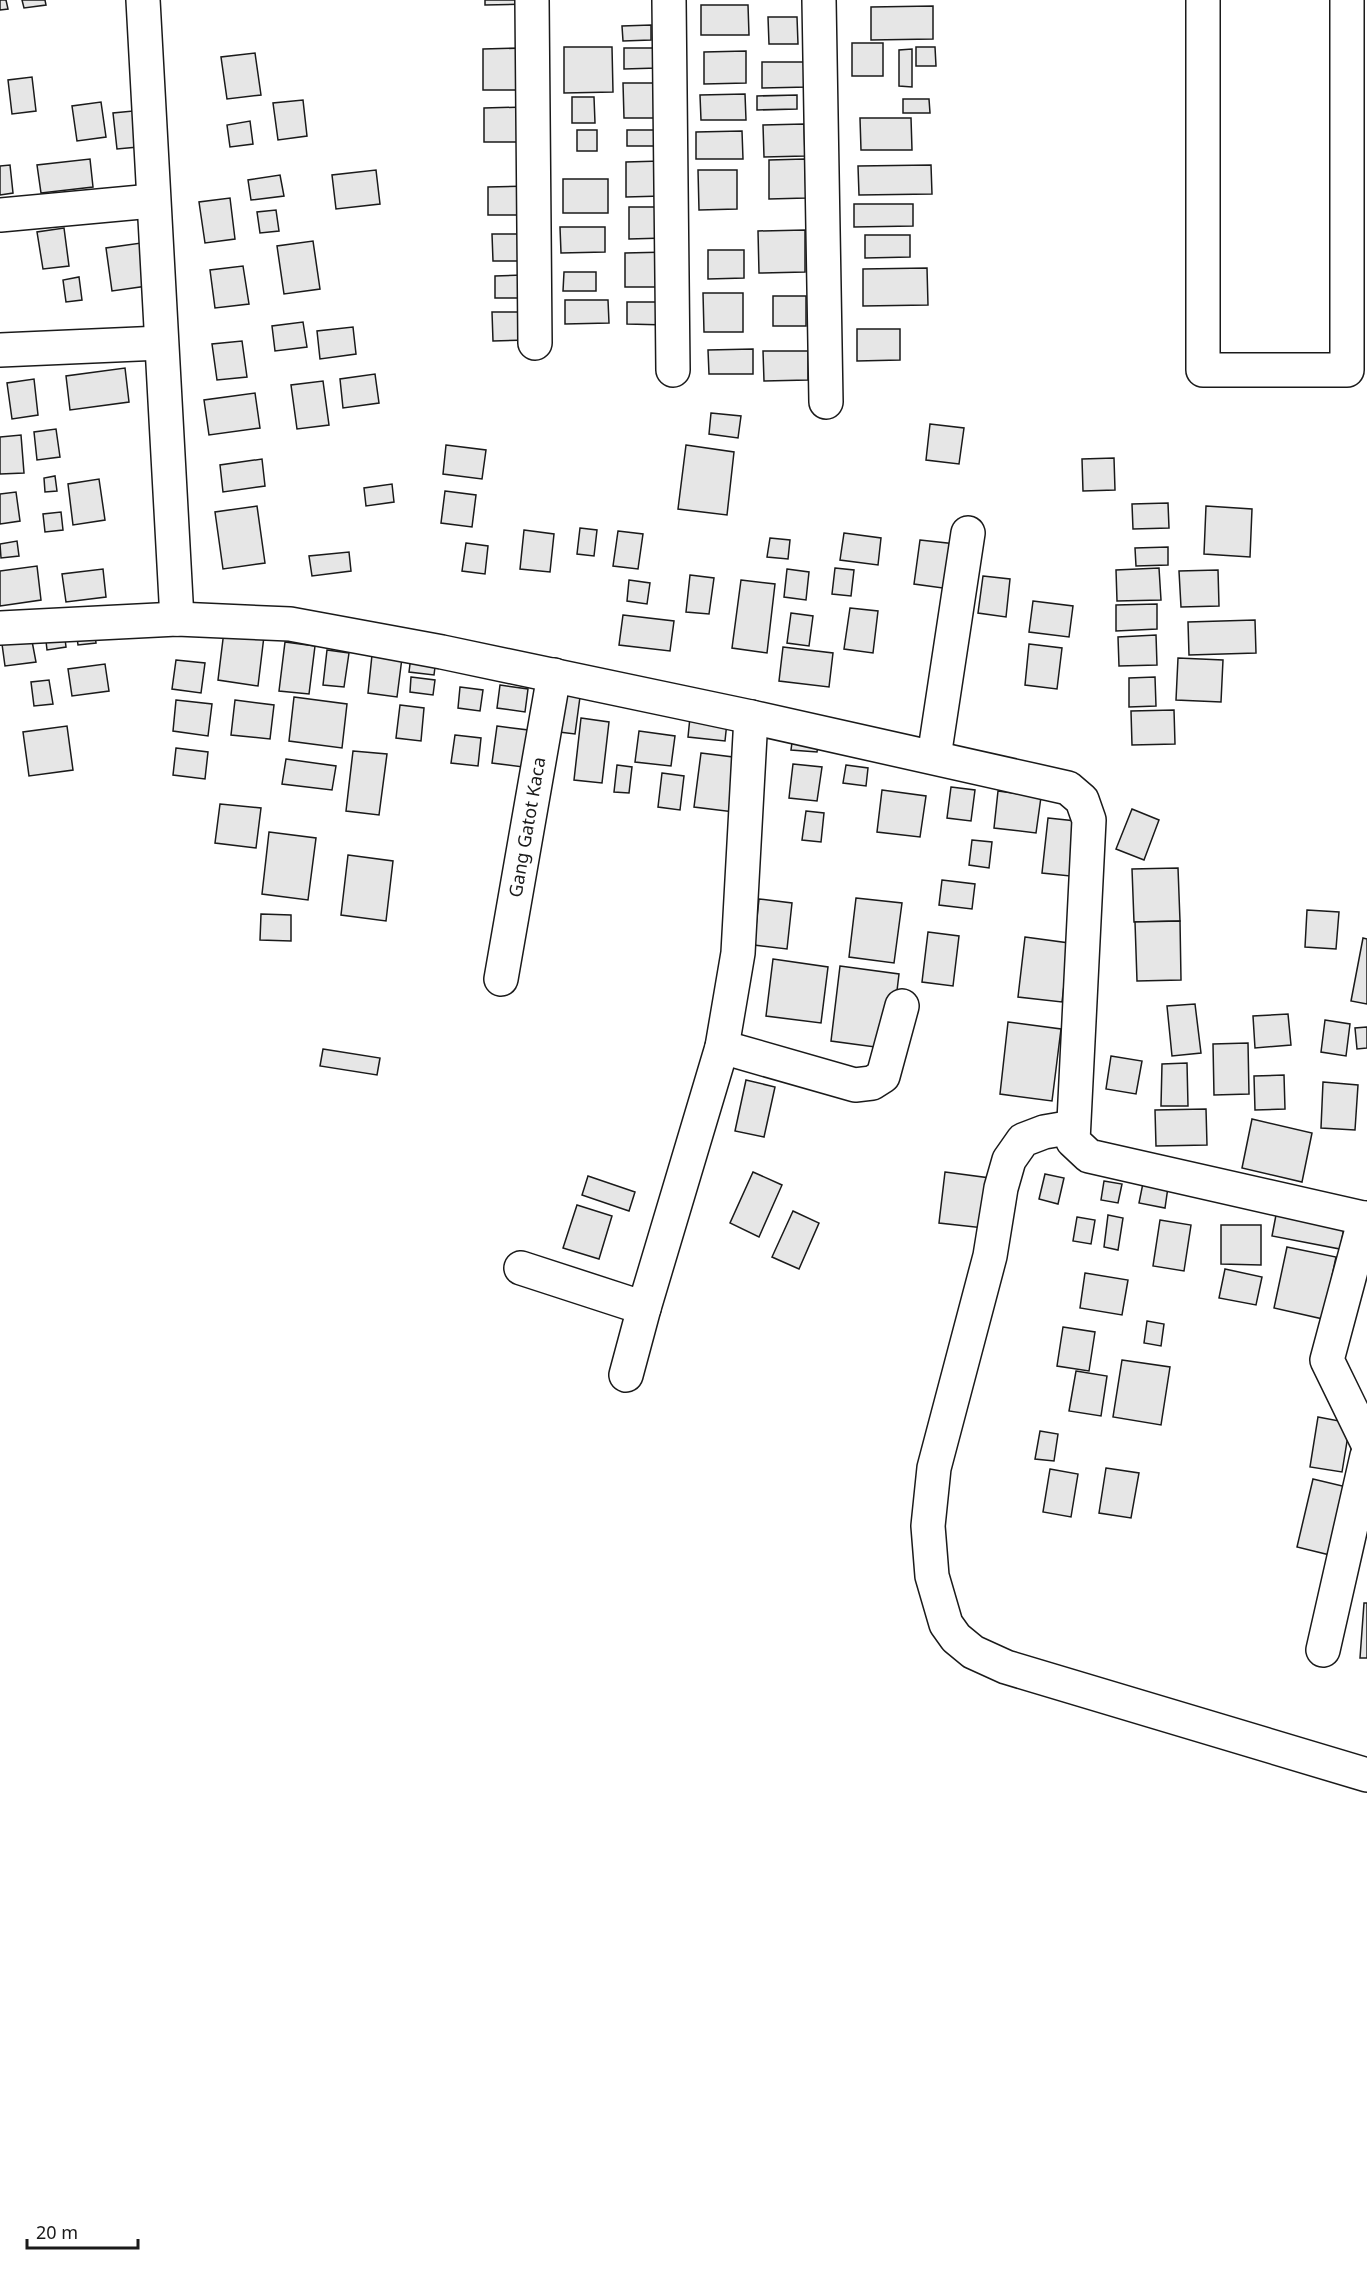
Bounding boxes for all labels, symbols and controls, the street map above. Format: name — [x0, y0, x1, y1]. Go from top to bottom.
street label: Gang Gatot Kaca — [502, 755, 550, 899]
scale bar — [27, 2212, 138, 2250]
text: 20 m — [36, 2220, 78, 2244]

